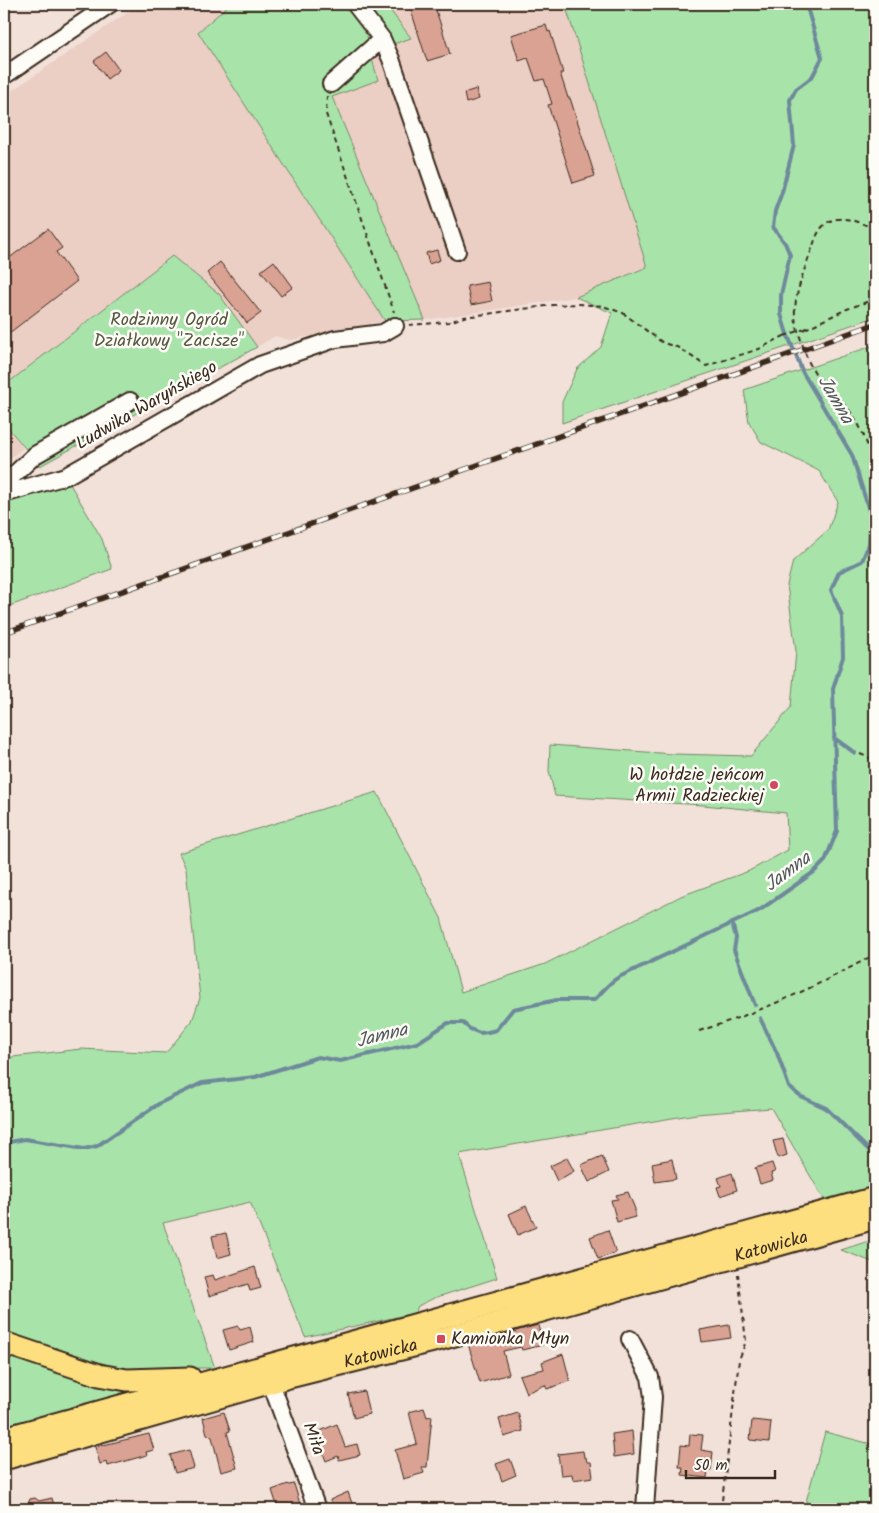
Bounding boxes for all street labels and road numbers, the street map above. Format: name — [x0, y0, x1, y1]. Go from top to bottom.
street label: Ludwika Waryńskiego — [71, 354, 223, 458]
street label: Katowicka — [731, 1223, 811, 1271]
street label: Katowicka — [340, 1331, 421, 1377]
street label: Miła — [294, 1418, 332, 1460]

